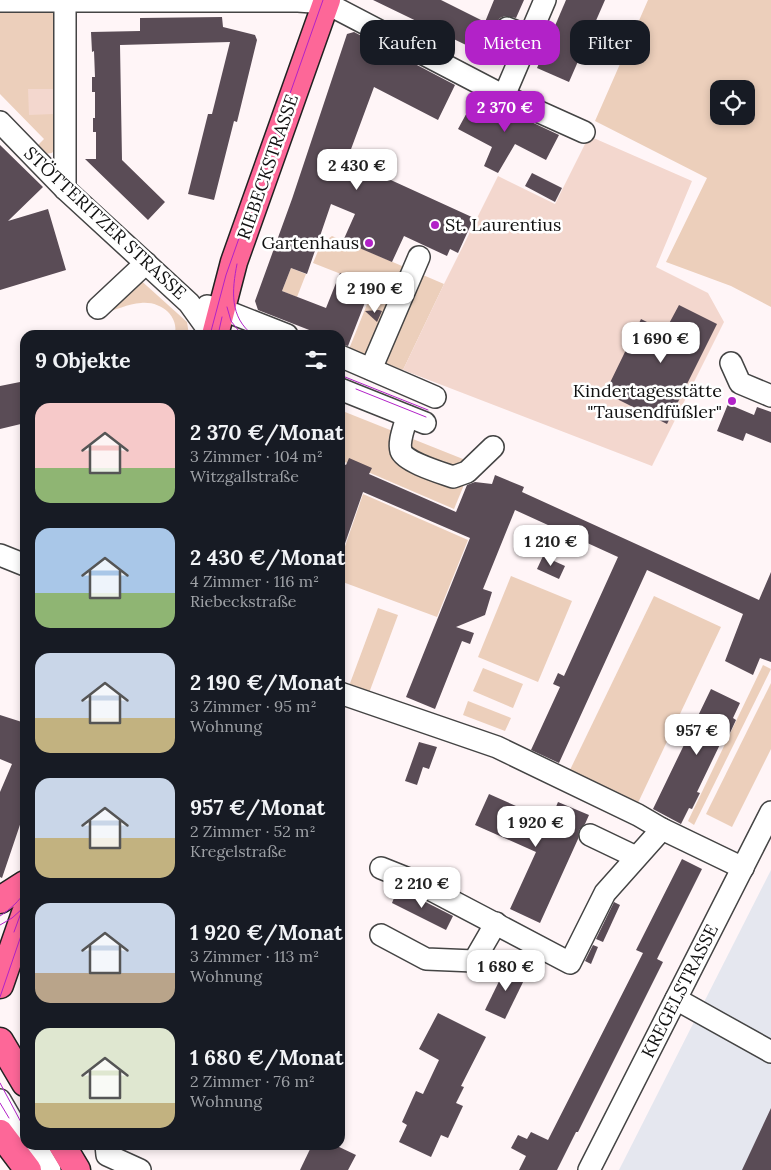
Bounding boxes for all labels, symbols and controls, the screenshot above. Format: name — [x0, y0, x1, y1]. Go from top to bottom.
chip: Kaufen — [360, 20, 455, 65]
chip: Mieten — [465, 20, 560, 65]
chip: Filter — [570, 20, 650, 65]
map controls — [710, 80, 755, 125]
button: locate — [710, 80, 755, 125]
pin: 2 370 € — [459, 90, 551, 133]
street label: RIEBECKSTRASSE — [232, 91, 303, 243]
text: 2 370 € — [477, 97, 533, 117]
street label: STÖTTERITZER STRASSE — [19, 141, 191, 304]
pin: 2 430 € — [311, 148, 403, 191]
text: 2 430 € — [328, 155, 386, 175]
place label: St. Laurentius — [445, 213, 561, 236]
marker: St. Laurentius — [429, 219, 441, 231]
place label: Gartenhaus — [261, 231, 359, 254]
marker: Gartenhaus — [363, 237, 375, 249]
pin: 2 190 € — [329, 272, 421, 314]
text: 2 190 € — [347, 278, 403, 298]
pin: 1 690 € — [615, 322, 707, 364]
text: 1 690 € — [633, 328, 689, 348]
icon: filters — [302, 346, 330, 374]
text: 9 Objekte — [35, 347, 131, 374]
place label: Kindertagesstätte "Tausendfüßler" — [573, 379, 722, 423]
marker: Kindertagesstätte "Tausendfüßler" — [726, 395, 738, 407]
text: 2 370 €/Monat — [190, 419, 344, 446]
icon: home — [75, 423, 135, 483]
text: 3 Zimmer · 104 m² — [190, 446, 323, 466]
text: Witzgallstraße — [190, 466, 299, 486]
pin: 1 210 € — [505, 524, 597, 567]
text: 1 210 € — [524, 531, 578, 551]
text: 2 430 €/Monat — [190, 544, 345, 571]
icon: home — [75, 548, 135, 608]
text: 4 Zimmer · 116 m² — [190, 571, 319, 591]
text: Riebeckstraße — [190, 591, 296, 611]
text: 2 190 €/Monat — [190, 669, 343, 696]
icon: home — [75, 673, 135, 733]
text: 3 Zimmer · 95 m² — [190, 696, 317, 716]
pin: 957 € — [662, 714, 732, 756]
text: Wohnung — [190, 716, 262, 736]
text: 957 € — [676, 720, 718, 740]
text: 957 €/Monat — [190, 794, 325, 821]
icon: home — [75, 798, 135, 858]
pin: 1 920 € — [490, 806, 582, 848]
text: 1 920 € — [508, 812, 564, 832]
text: 2 Zimmer · 52 m² — [190, 821, 316, 841]
text: Kregelstraße — [190, 841, 286, 861]
pin: 2 210 € — [376, 866, 468, 909]
text: 2 210 € — [394, 873, 450, 893]
text: 1 920 €/Monat — [190, 919, 343, 946]
street label: KREGELSTRASSE — [636, 920, 723, 1061]
icon: home — [75, 923, 135, 983]
text: 3 Zimmer · 113 m² — [190, 946, 319, 966]
pin: 1 680 € — [460, 950, 552, 992]
text: 1 680 € — [478, 956, 534, 976]
text: Wohnung — [190, 966, 262, 986]
text: 1 680 €/Monat — [190, 1044, 344, 1071]
icon: home — [75, 1048, 135, 1108]
text: 2 Zimmer · 76 m² — [190, 1071, 315, 1091]
text: Wohnung — [190, 1091, 262, 1111]

